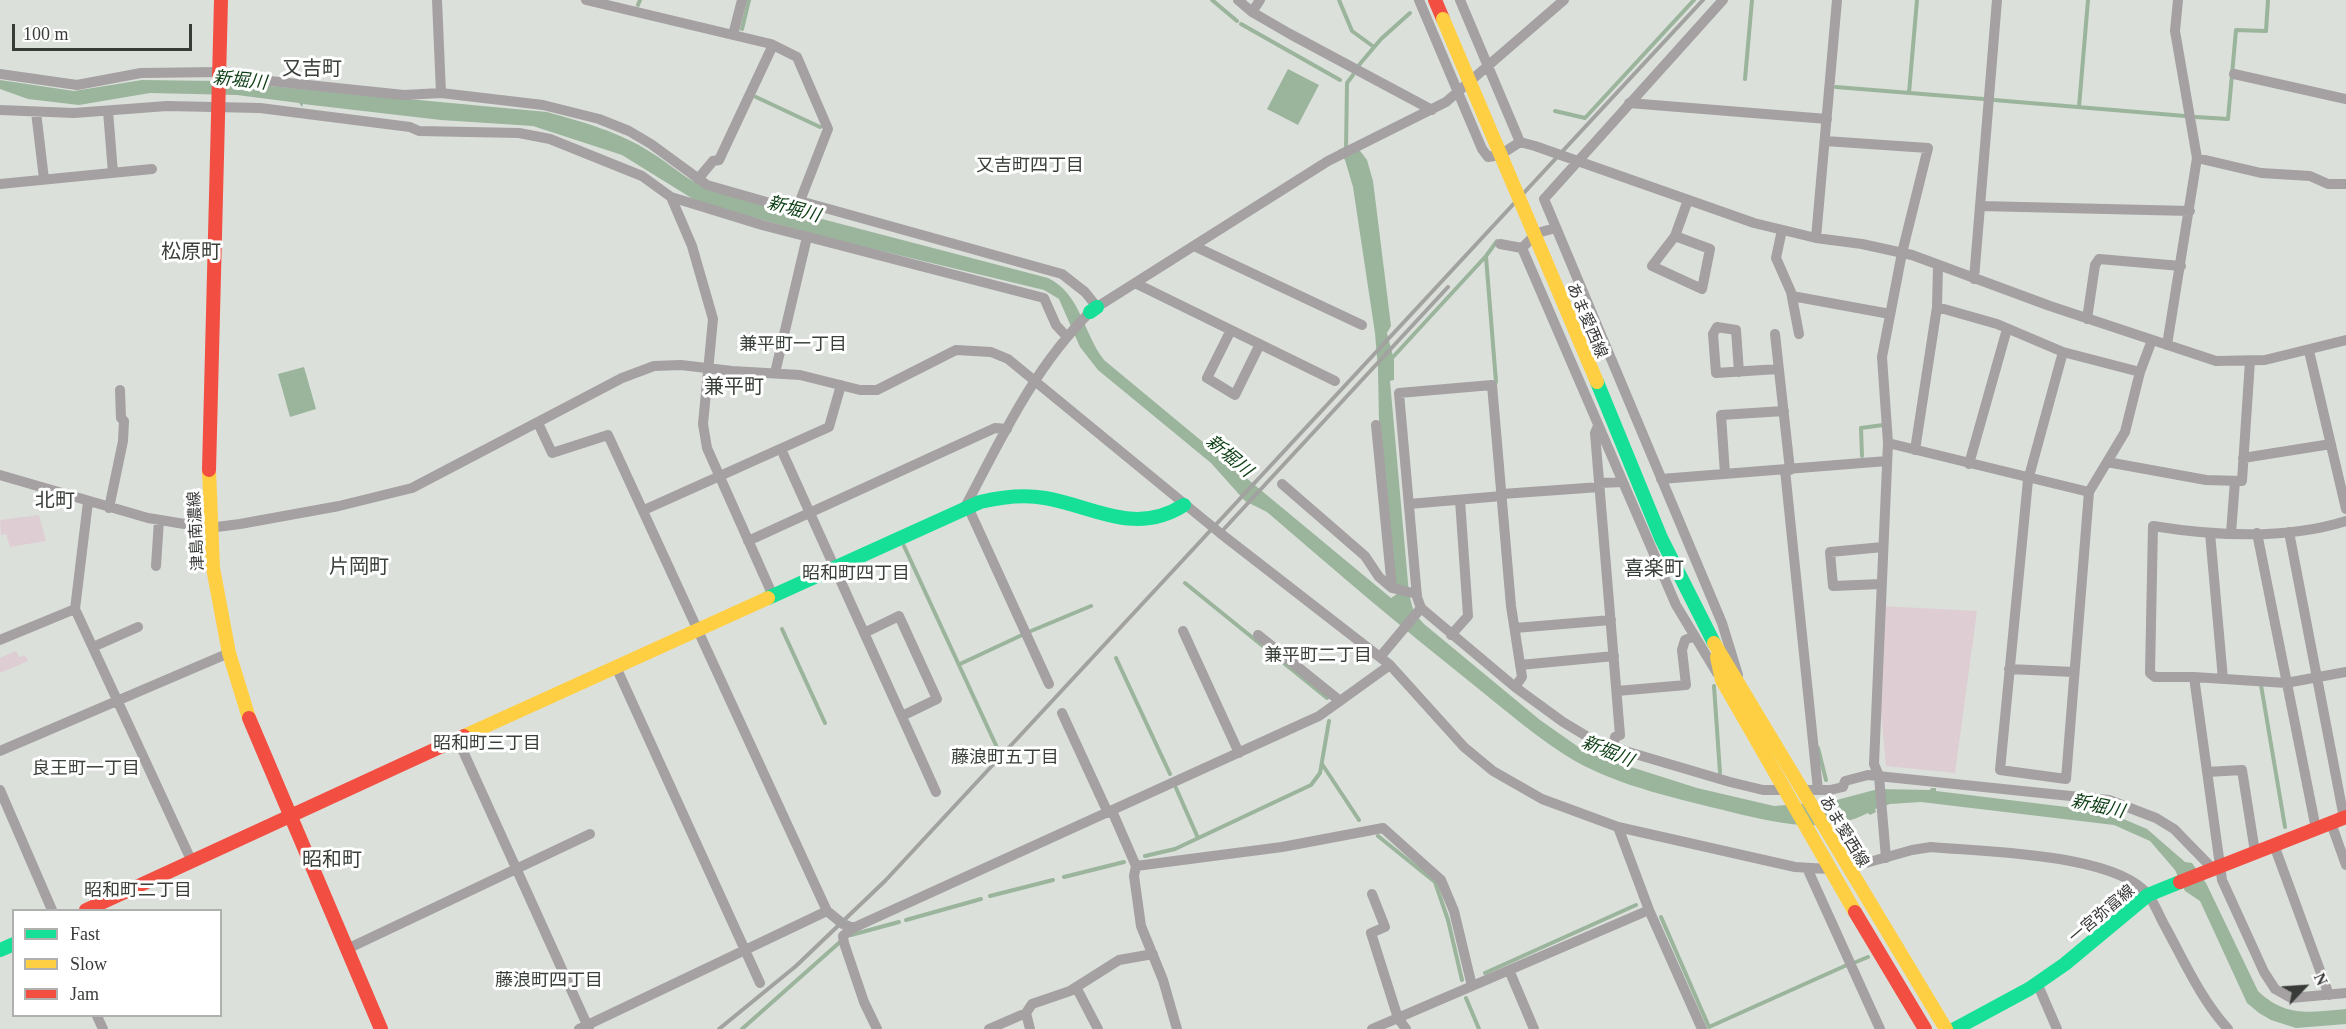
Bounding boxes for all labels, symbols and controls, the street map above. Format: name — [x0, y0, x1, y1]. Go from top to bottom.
scale bar — [15, 12, 195, 50]
text: 100 m — [23, 24, 69, 44]
district label: 又吉町 — [282, 55, 342, 79]
water label: 新堀川 — [212, 65, 268, 93]
district label: 又吉町四丁目 — [976, 153, 1084, 175]
water label: 新堀川 — [765, 191, 823, 225]
district label: 松原町 — [161, 238, 221, 262]
street label: あま愛西線 — [1564, 279, 1612, 361]
district label: 兼平町一丁目 — [739, 332, 847, 354]
district label: 兼平町 — [704, 373, 764, 397]
water label: 新堀川 — [1202, 429, 1258, 481]
district label: 北町 — [35, 487, 75, 511]
street label: 津島南濃線 — [183, 491, 207, 571]
district label: 片岡町 — [329, 553, 389, 577]
district label: 喜楽町 — [1624, 555, 1684, 579]
district label: 昭和町四丁目 — [802, 561, 910, 583]
district label: 兼平町二丁目 — [1264, 643, 1372, 665]
water label: 新堀川 — [1579, 730, 1637, 770]
district label: 昭和町三丁目 — [433, 731, 541, 753]
district label: 藤浪町五丁目 — [951, 745, 1059, 767]
district label: 良王町一丁目 — [32, 756, 140, 778]
water label: 新堀川 — [2069, 789, 2127, 821]
street label: あま愛西線 — [1816, 792, 1874, 870]
district label: 昭和町 — [302, 846, 362, 870]
district label: 昭和町二丁目 — [84, 878, 192, 900]
street label: 一宮弥富線 — [2064, 880, 2138, 946]
legend — [12, 909, 222, 1017]
text: Fast — [70, 924, 100, 944]
text: Slow — [70, 954, 107, 974]
north arrow — [2274, 957, 2334, 1017]
district label: 藤浪町四丁目 — [495, 968, 603, 990]
text: N — [2311, 970, 2331, 988]
text: Jam — [70, 984, 99, 1004]

